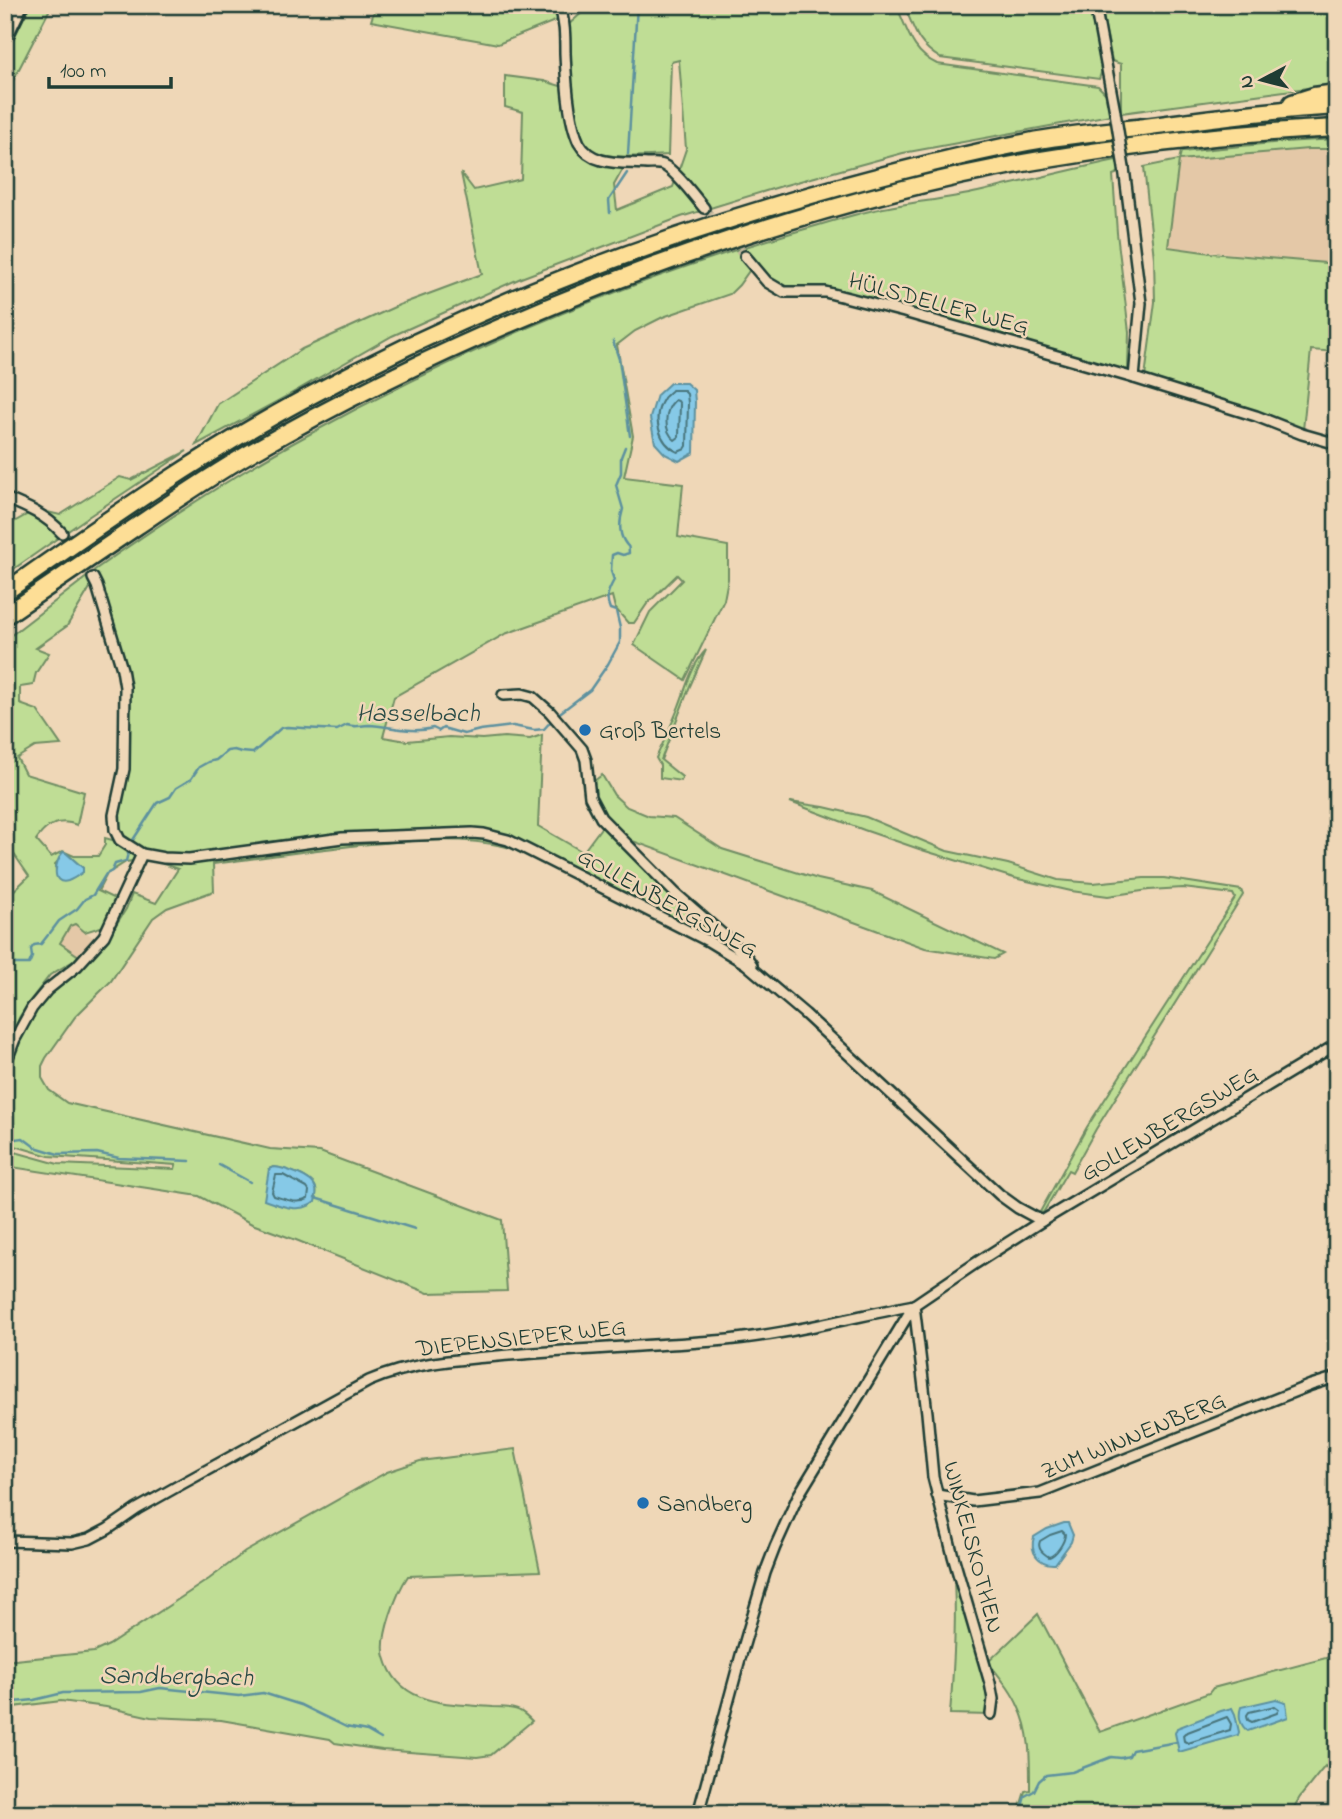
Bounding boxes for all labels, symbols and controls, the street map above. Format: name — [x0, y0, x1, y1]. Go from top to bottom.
scale bar — [49, 46, 172, 90]
north arrow — [1226, 46, 1296, 116]
text: 100 m — [60, 57, 106, 87]
text: N — [1233, 74, 1262, 90]
street label: HÜLSDELLER WEG — [844, 265, 1032, 346]
water label: Hasselbach — [356, 696, 480, 734]
place label: Groß Bertels — [599, 715, 721, 750]
marker: Groß Bertels — [577, 722, 593, 738]
street label: GOLLENBERGSWEG — [570, 840, 763, 968]
street label: GOLLENBERGSWEG — [1075, 1058, 1266, 1192]
street label: DIEPENSIEPER WEG — [413, 1311, 628, 1368]
street label: ZUM WINNENBERG — [1037, 1384, 1231, 1490]
street label: WINKELSKOTHEN — [932, 1458, 1011, 1638]
place label: Sandberg — [657, 1488, 752, 1523]
marker: Sandberg — [635, 1495, 651, 1511]
water label: Sandbergbach — [99, 1658, 254, 1698]

